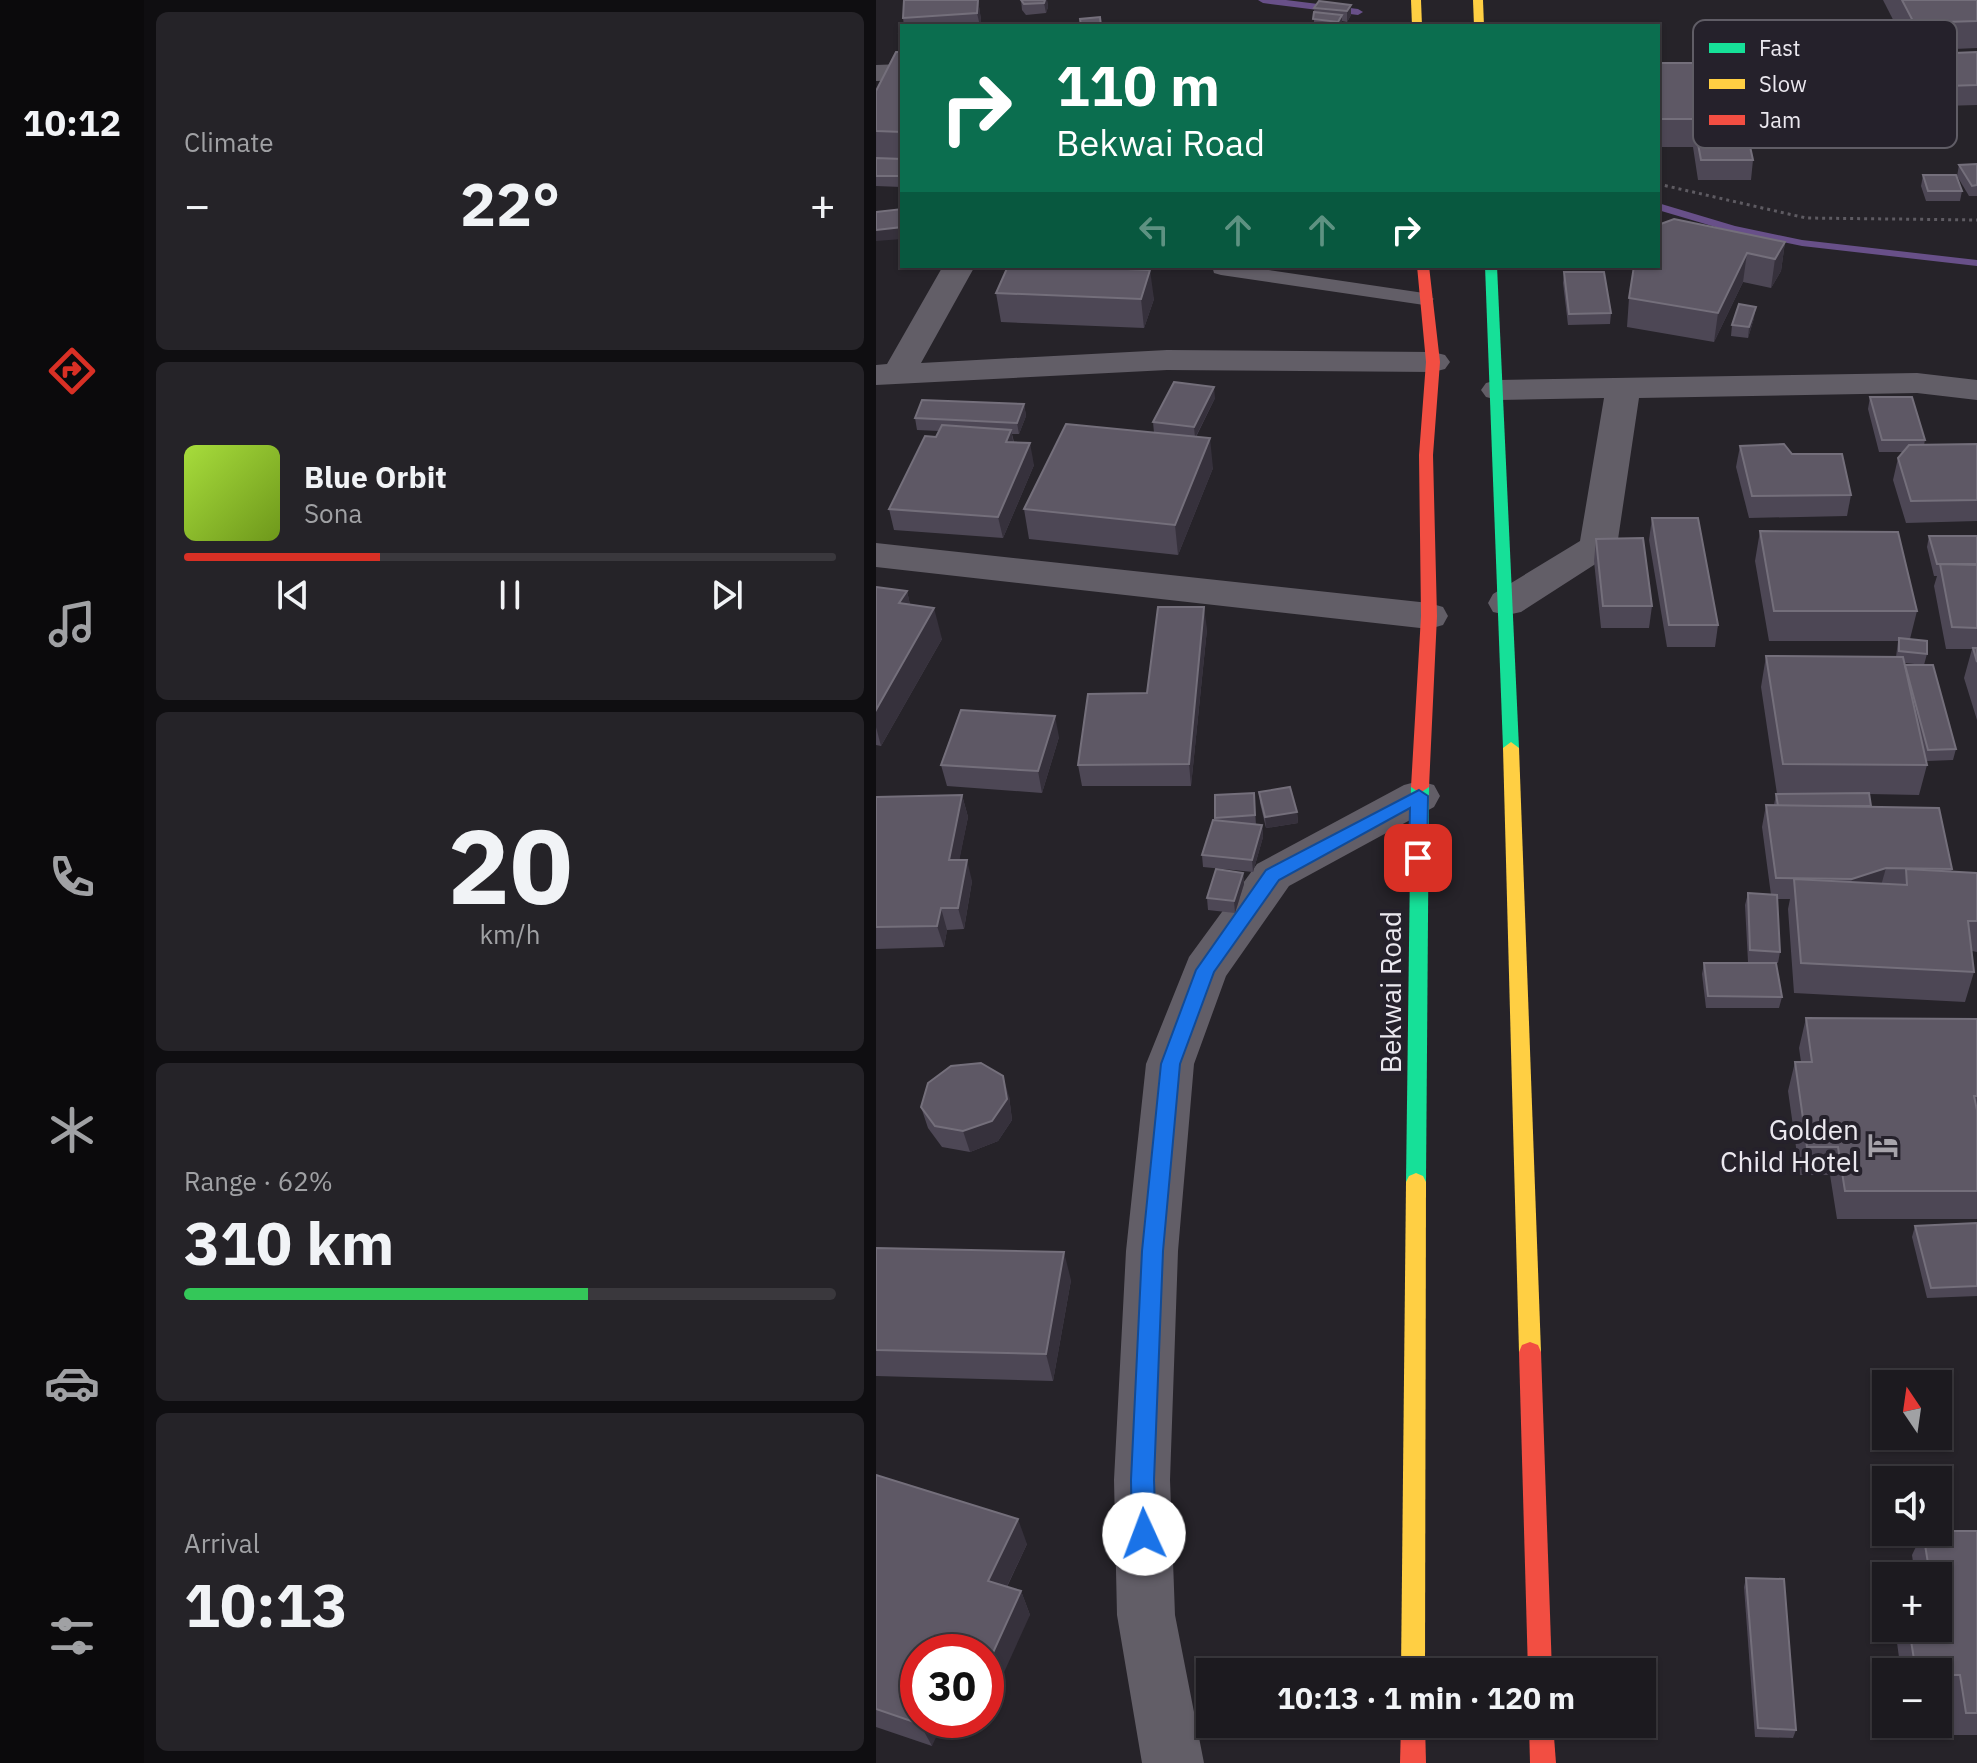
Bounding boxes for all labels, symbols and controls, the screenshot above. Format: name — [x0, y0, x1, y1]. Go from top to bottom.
legend — [1693, 20, 1957, 148]
text: Fast — [1759, 33, 1800, 62]
text: 110 m — [1056, 49, 1220, 121]
icon: right — [924, 56, 1028, 160]
text: Slow — [1759, 69, 1807, 98]
text: 10:12 — [23, 99, 121, 146]
text: Jam — [1759, 105, 1801, 134]
text: Bekwai Road — [1056, 119, 1265, 166]
text: Climate — [184, 125, 274, 159]
text: 22° — [460, 164, 560, 243]
text: − — [184, 176, 210, 233]
text: + — [810, 176, 836, 233]
icon: left — [1132, 208, 1176, 252]
icon: ahead — [1216, 208, 1260, 252]
icon: ahead — [1300, 208, 1344, 252]
icon: right — [1384, 208, 1428, 252]
icon: directions — [44, 343, 100, 399]
text: Blue Orbit — [304, 457, 447, 496]
text: Sona — [304, 496, 362, 530]
icon: previous — [271, 573, 315, 617]
icon: pause — [488, 573, 532, 617]
icon: next — [705, 573, 749, 617]
icon: music — [44, 596, 100, 652]
text: 20 — [448, 797, 572, 933]
pin — [1384, 824, 1452, 892]
icon: arrive — [1396, 836, 1440, 880]
icon: phone — [44, 849, 100, 905]
street label: Bekwai Road — [1372, 911, 1409, 1073]
text: km/h — [479, 917, 541, 951]
icon: climate — [44, 1102, 100, 1158]
place label: Golden Child Hotel — [1720, 1111, 1859, 1180]
hotel icon: Golden Child Hotel — [1866, 1128, 1900, 1162]
text: Range · 62% — [184, 1164, 333, 1198]
text: 310 km — [184, 1203, 394, 1282]
icon: car — [44, 1355, 100, 1411]
north arrow — [1872, 1370, 1952, 1450]
map controls — [1872, 1370, 1952, 1738]
button: sound — [1872, 1466, 1952, 1546]
position arrow — [1102, 1492, 1186, 1576]
text: Arrival — [184, 1526, 260, 1560]
button: + — [1872, 1562, 1952, 1642]
text: 10:13 — [184, 1565, 348, 1644]
icon: filters — [44, 1608, 100, 1664]
speed limit sign: 30 — [900, 1634, 1004, 1738]
button: − — [1872, 1658, 1952, 1738]
text: 10:13 · 1 min · 120 m — [1277, 1678, 1575, 1717]

